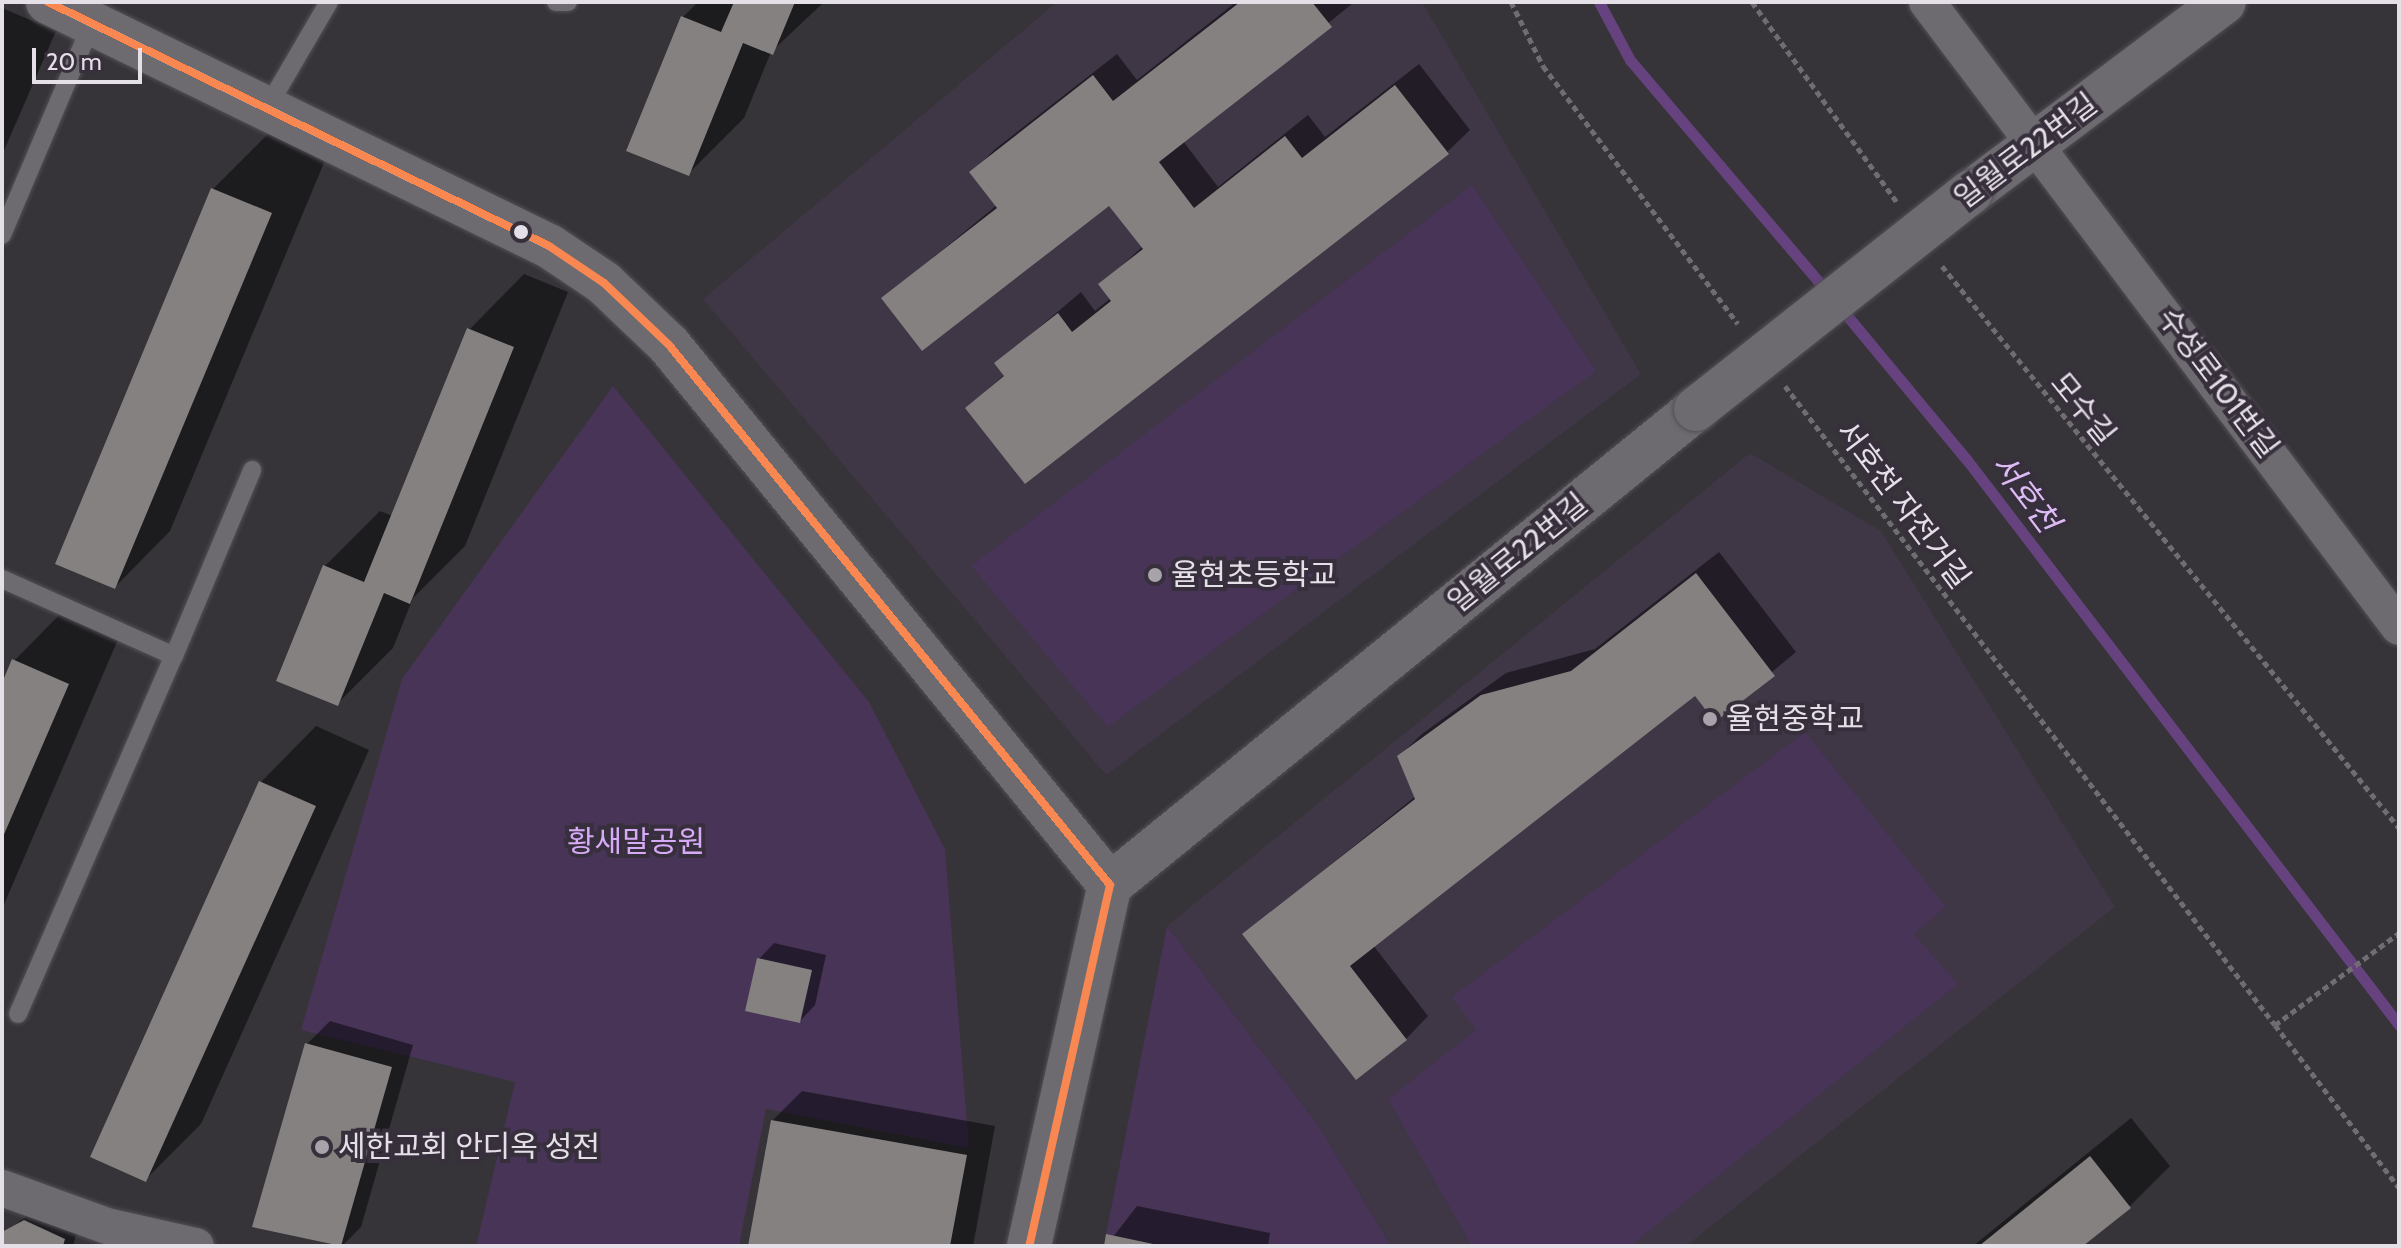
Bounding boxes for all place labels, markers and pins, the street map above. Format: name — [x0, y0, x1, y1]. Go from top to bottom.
unlabelled marker — [513, 224, 529, 240]
place label: 율현초등학교 — [1171, 557, 1337, 593]
marker: 율현초등학교 — [1146, 566, 1164, 584]
place label: 율현중학교 — [1726, 701, 1864, 737]
marker: 율현중학교 — [1701, 710, 1719, 728]
place label: 세한교회 안디옥 성전 — [338, 1129, 600, 1165]
marker: 세한교회 안디옥 성전 — [313, 1138, 331, 1156]

